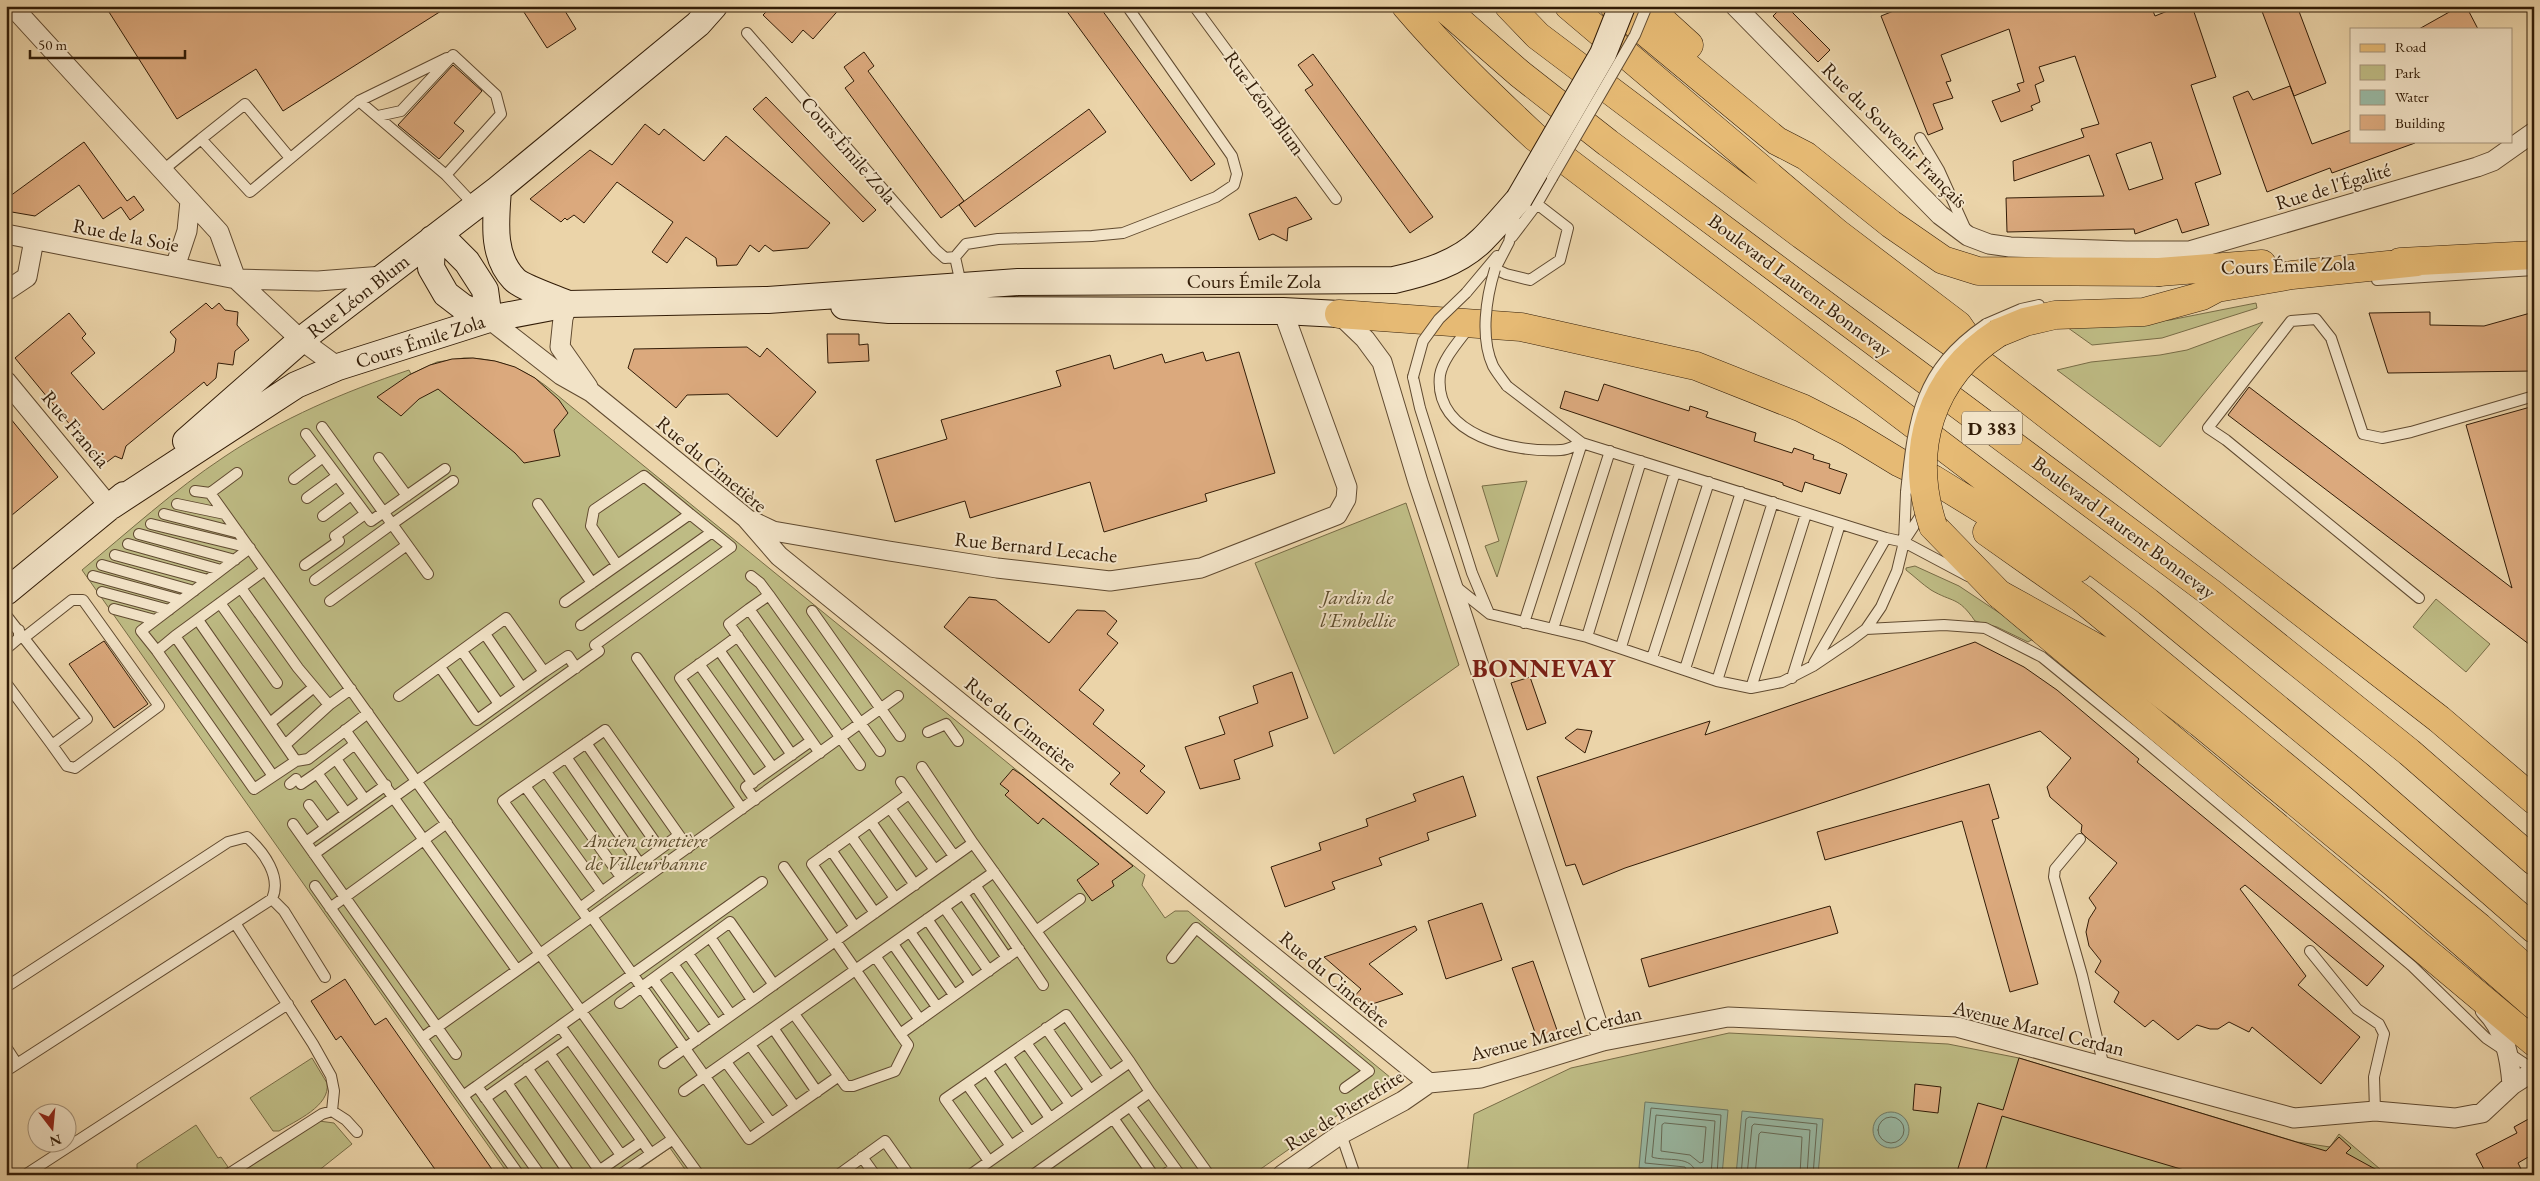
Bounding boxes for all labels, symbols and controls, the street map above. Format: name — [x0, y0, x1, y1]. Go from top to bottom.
scale bar — [30, 28, 185, 60]
legend — [2350, 28, 2512, 142]
text: 50 m — [38, 35, 67, 54]
text: Road — [2395, 37, 2427, 56]
street label: Rue Léon Blum — [1218, 46, 1312, 161]
street label: Rue du Souvenir Français — [1817, 57, 1973, 213]
text: Park — [2395, 63, 2422, 82]
text: Water — [2395, 87, 2429, 106]
street label: Cours Émile Zola — [795, 91, 903, 209]
text: Building — [2395, 113, 2445, 132]
street label: Rue de l'Égalité — [2272, 156, 2394, 216]
street label: Boulevard Laurent Bonnevay — [1703, 207, 1897, 363]
street label: Rue de la Soie — [71, 212, 181, 258]
street label: Rue Léon Blum — [302, 248, 415, 344]
street label: Cours Émile Zola — [2220, 250, 2356, 280]
street label: Cours Émile Zola — [1187, 268, 1321, 294]
street label: Cours Émile Zola — [352, 308, 488, 374]
street label: Rue Francia — [36, 385, 116, 473]
street label: Rue du Cimetière — [651, 410, 773, 518]
road number: D 383 — [1962, 412, 2022, 444]
street label: Boulevard Laurent Bonnevay — [2027, 449, 2221, 605]
street label: Rue Bernard Lecache — [953, 526, 1119, 568]
park label: Jardin de l'Embellie — [1319, 584, 1396, 633]
district label: BONNEVAY — [1472, 652, 1617, 684]
street label: Rue du Cimetière — [960, 671, 1083, 777]
park label: Ancien cimetière de Villeurbanne — [582, 827, 708, 876]
street label: Rue du Cimetière — [1274, 925, 1396, 1033]
street label: Avenue Marcel Cerdan — [1950, 994, 2128, 1062]
street label: Avenue Marcel Cerdan — [1467, 999, 1645, 1067]
street label: Rue de Pierrefrite — [1280, 1063, 1408, 1157]
north arrow — [28, 1104, 78, 1154]
text: N — [47, 1130, 64, 1151]

